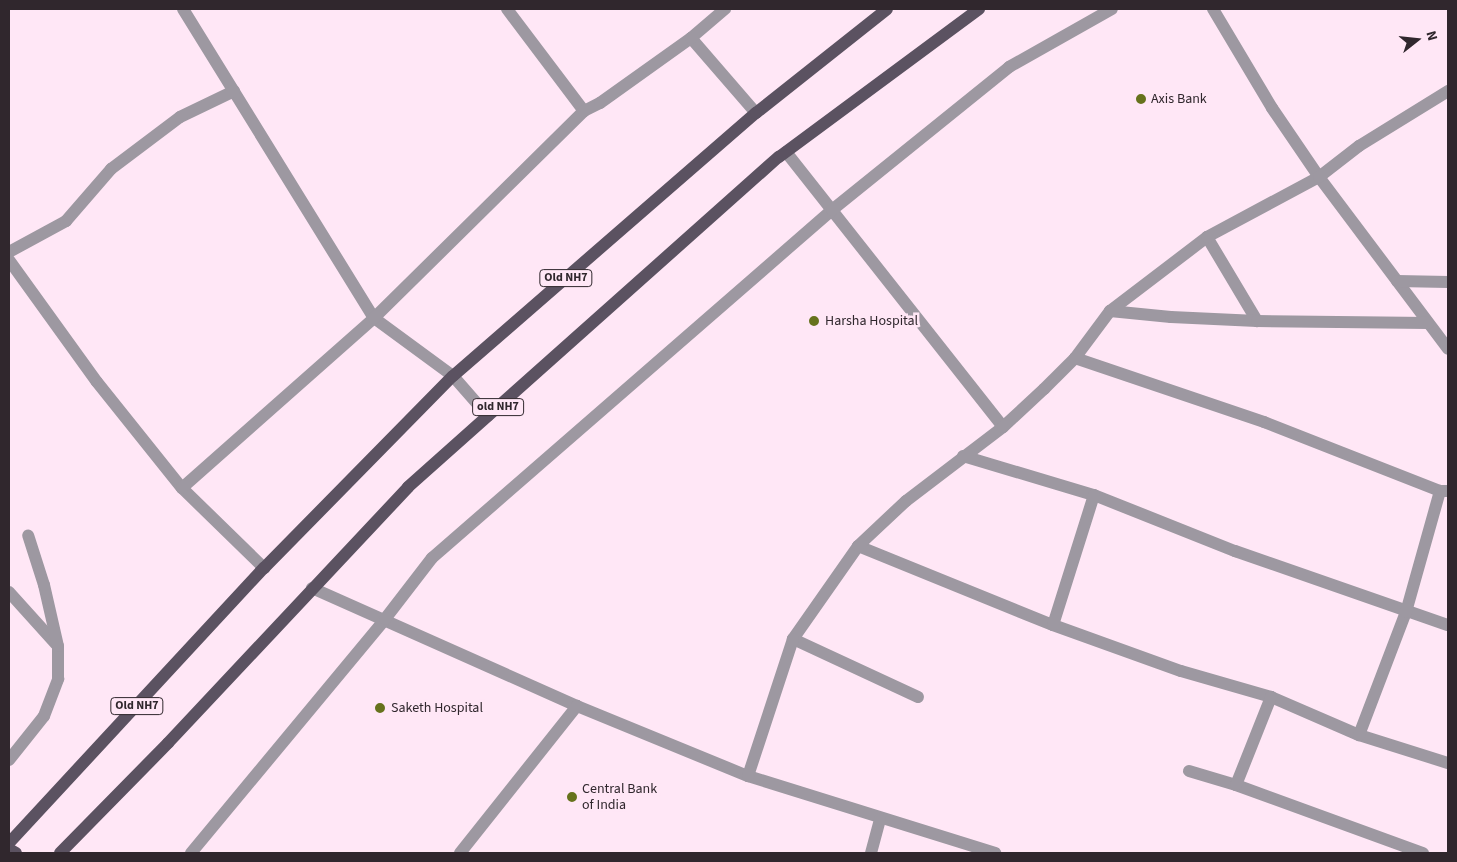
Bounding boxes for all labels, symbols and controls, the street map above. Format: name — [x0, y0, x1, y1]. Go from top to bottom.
north arrow — [1392, 15, 1442, 65]
text: N — [1421, 29, 1442, 43]
place label: Axis Bank — [1151, 91, 1207, 107]
marker: Axis Bank — [1135, 93, 1147, 105]
road number: Old NH7 — [538, 268, 594, 288]
place label: Harsha Hospital — [825, 313, 918, 329]
marker: Harsha Hospital — [807, 314, 821, 328]
road number: old NH7 — [472, 398, 524, 417]
road number: Old NH7 — [110, 696, 164, 716]
place label: Saketh Hospital — [391, 700, 483, 716]
marker: Saketh Hospital — [373, 701, 387, 715]
place label: Central Bank of India — [582, 781, 657, 814]
marker: Central Bank of India — [566, 791, 578, 803]

